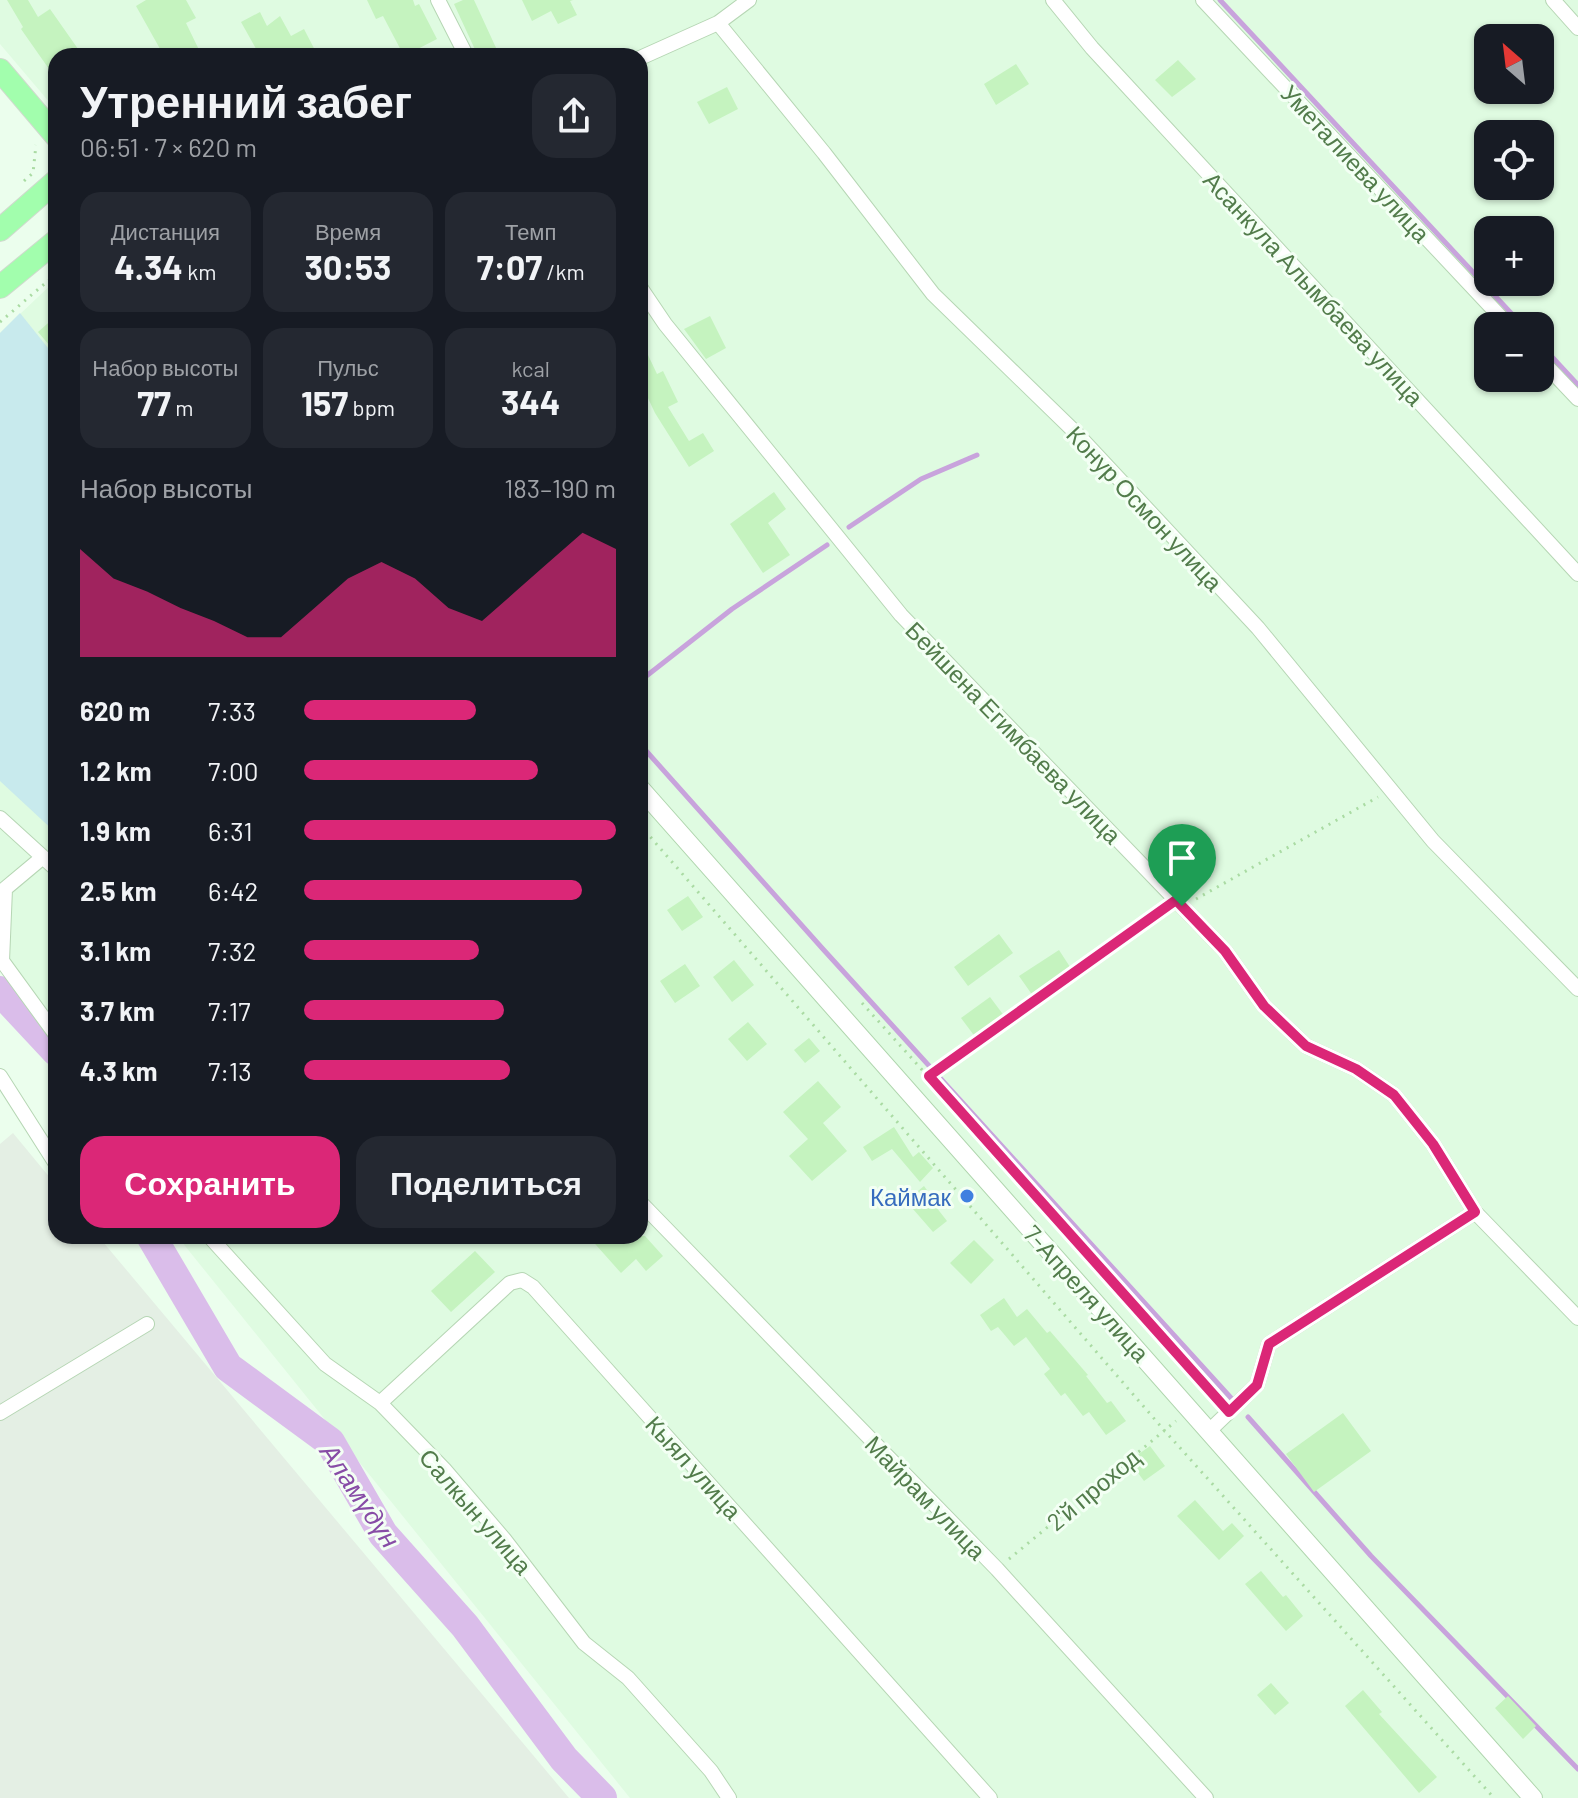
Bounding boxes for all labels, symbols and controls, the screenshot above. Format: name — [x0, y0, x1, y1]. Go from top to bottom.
north arrow — [1474, 24, 1554, 104]
map controls — [1474, 24, 1554, 392]
text: Утренний забег — [80, 74, 412, 127]
button: share — [532, 74, 616, 158]
street label: Уметалиева улица — [1276, 78, 1437, 248]
button: locate — [1474, 120, 1554, 200]
text: 06:51 · 7 × 620 m — [80, 131, 257, 162]
street label: Асанкула Алымбаева улица — [1198, 165, 1430, 411]
button: + — [1474, 216, 1554, 296]
text: Дистанция — [111, 218, 220, 244]
text: Время — [315, 218, 381, 244]
text: Темп — [505, 218, 556, 244]
text: 4.34 — [114, 246, 183, 287]
text: 30:53 — [305, 246, 391, 287]
text: 7:07 — [477, 246, 542, 287]
text: km — [183, 258, 216, 284]
text: /km — [542, 258, 585, 284]
button: − — [1474, 312, 1554, 392]
text: Набор высоты — [92, 354, 238, 380]
text: Пульс — [317, 354, 379, 380]
text: kcal — [511, 355, 550, 381]
text: 344 — [501, 381, 560, 422]
text: 77 — [137, 382, 171, 423]
text: 157 — [301, 382, 348, 423]
text: m — [171, 394, 194, 420]
text: bpm — [348, 394, 395, 420]
street label: Конур Осмон улица — [1061, 419, 1229, 597]
text: Набор высоты — [80, 472, 253, 503]
text: 183–190 m — [504, 472, 616, 503]
street label: Бейшена Егимбаева улица — [900, 615, 1128, 850]
text: 620 m — [80, 695, 150, 726]
text: 7:33 — [208, 695, 256, 726]
text: 1.2 km — [80, 755, 152, 786]
text: 7:00 — [208, 755, 259, 786]
text: 1.9 km — [80, 815, 151, 846]
text: 6:31 — [208, 815, 253, 846]
pin — [1148, 824, 1216, 906]
icon: arrive — [1160, 836, 1204, 880]
text: 2.5 km — [80, 875, 156, 906]
text: 6:42 — [208, 875, 258, 906]
text: 3.1 km — [80, 935, 151, 966]
text: 7:32 — [208, 935, 256, 966]
text: 3.7 km — [80, 995, 155, 1026]
text: 7:17 — [208, 995, 251, 1026]
text: 4.3 km — [80, 1055, 158, 1086]
text: 7:13 — [208, 1055, 252, 1086]
button: Сохранить — [80, 1136, 340, 1228]
button: Поделиться — [356, 1136, 616, 1228]
place label: Каймак — [870, 1182, 951, 1211]
marker: Каймак — [958, 1187, 976, 1205]
street label: 7-Апреля улица — [1018, 1219, 1156, 1368]
street label: Кыял улица — [640, 1409, 748, 1525]
street label: Майрам улица — [860, 1429, 993, 1565]
water label: Аламүдүн — [314, 1435, 407, 1553]
street label: Салкын улица — [414, 1442, 539, 1580]
street label: 2'й проход — [1041, 1442, 1145, 1536]

